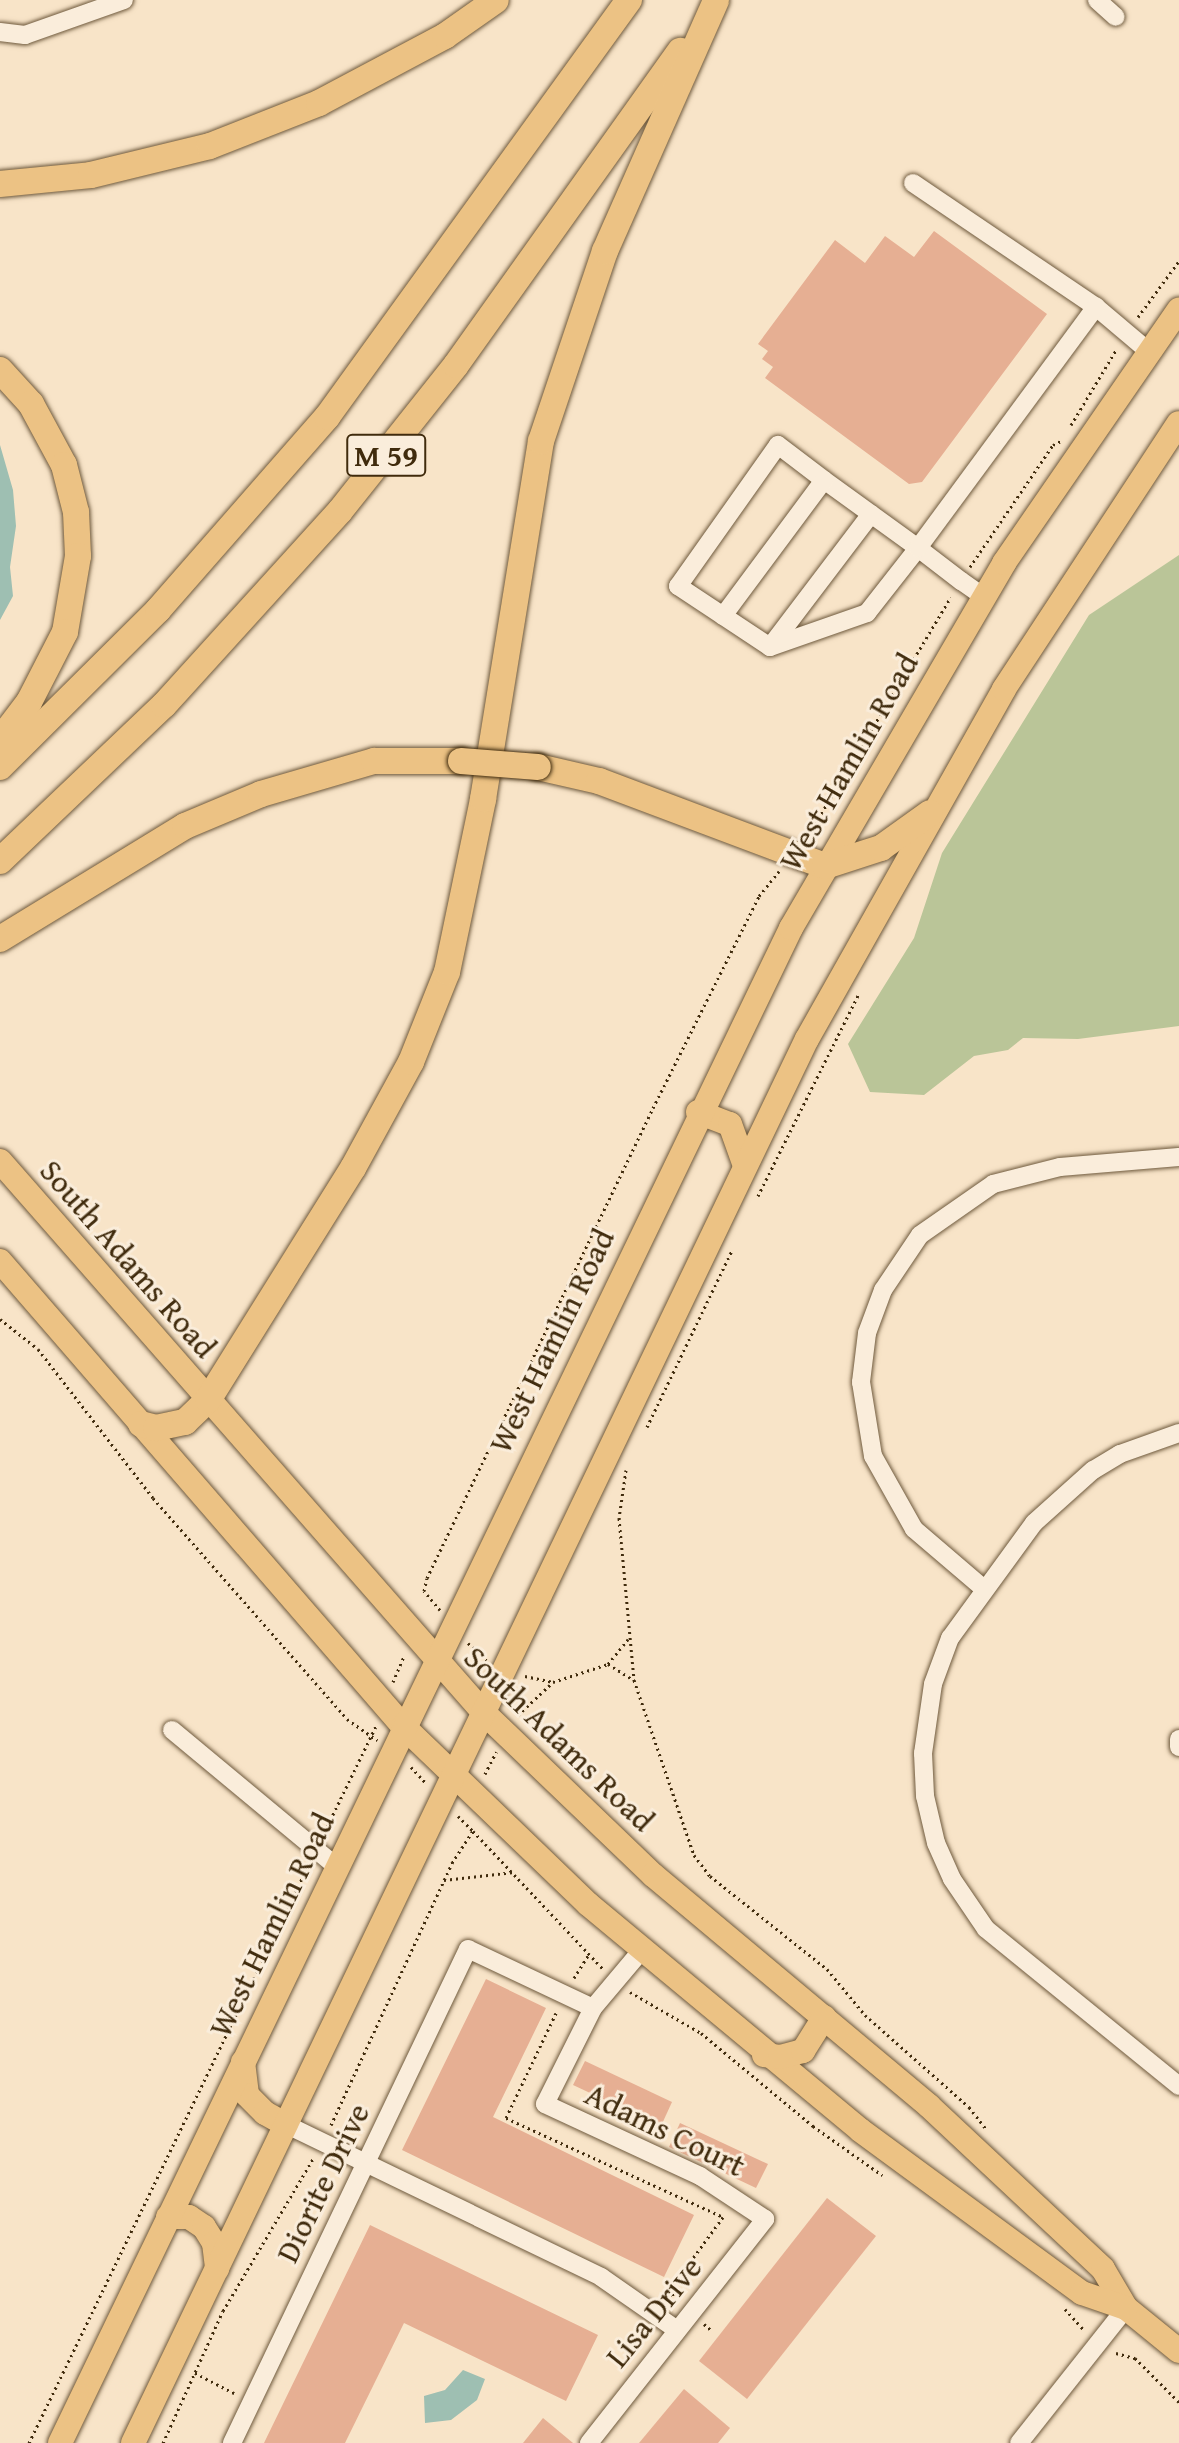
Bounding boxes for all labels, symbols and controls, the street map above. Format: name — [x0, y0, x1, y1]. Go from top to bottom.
road number: M 59 — [346, 429, 426, 481]
street label: West Hamlin Road — [771, 647, 927, 877]
street label: South Adams Road — [31, 1152, 225, 1366]
street label: West Hamlin Road — [481, 1223, 623, 1459]
street label: South Adams Road — [456, 1638, 662, 1840]
street label: West Hamlin Road — [201, 1807, 343, 2043]
street label: Adams Court — [579, 2075, 751, 2185]
street label: Diorite Drive — [268, 2097, 378, 2269]
street label: Lisa Drive — [598, 2249, 710, 2375]

